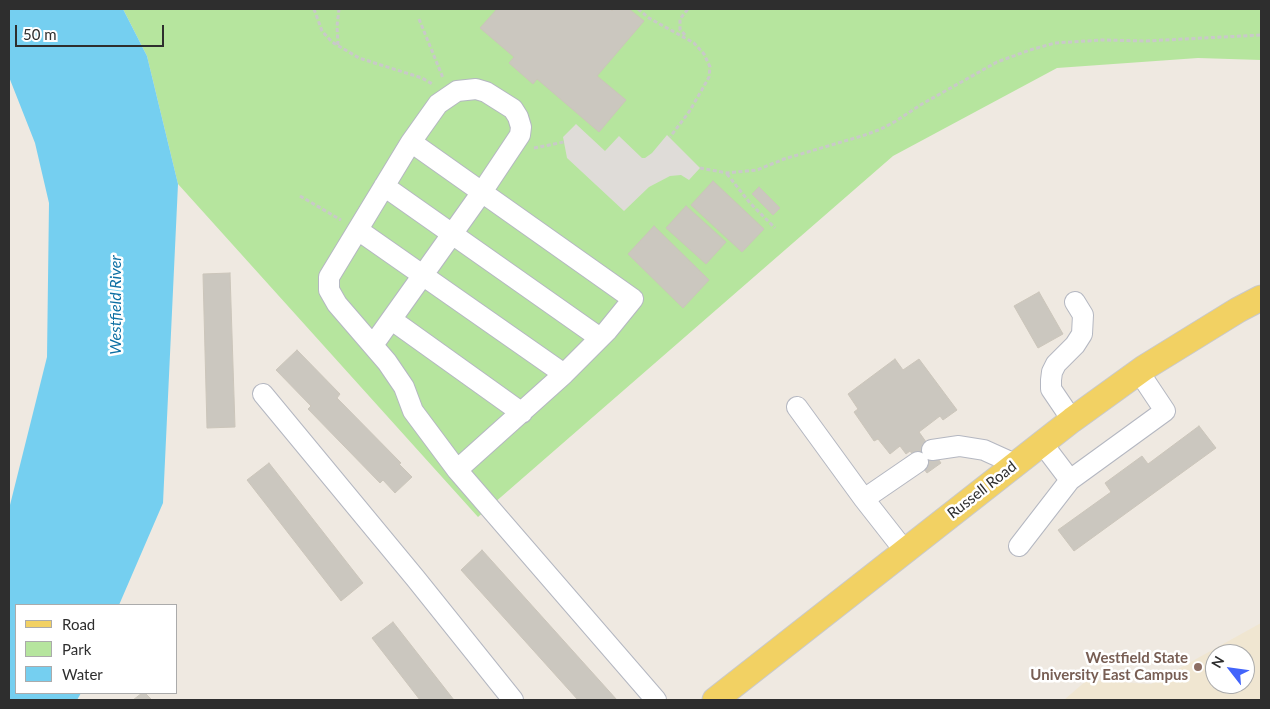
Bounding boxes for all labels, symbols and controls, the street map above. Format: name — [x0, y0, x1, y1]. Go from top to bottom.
scale bar — [18, 15, 166, 47]
text: 50 m — [23, 25, 57, 43]
water label: Westfield River — [106, 255, 126, 355]
street label: Russell Road — [944, 457, 1020, 523]
legend — [15, 604, 178, 694]
text: Road — [62, 615, 95, 633]
text: Park — [62, 640, 91, 658]
north arrow — [1205, 644, 1255, 694]
place label: Westfield State University East Campus — [1030, 649, 1188, 684]
text: N — [1207, 653, 1227, 671]
marker: Westfield State University East Campus — [1192, 661, 1204, 673]
text: Water — [62, 665, 103, 683]

